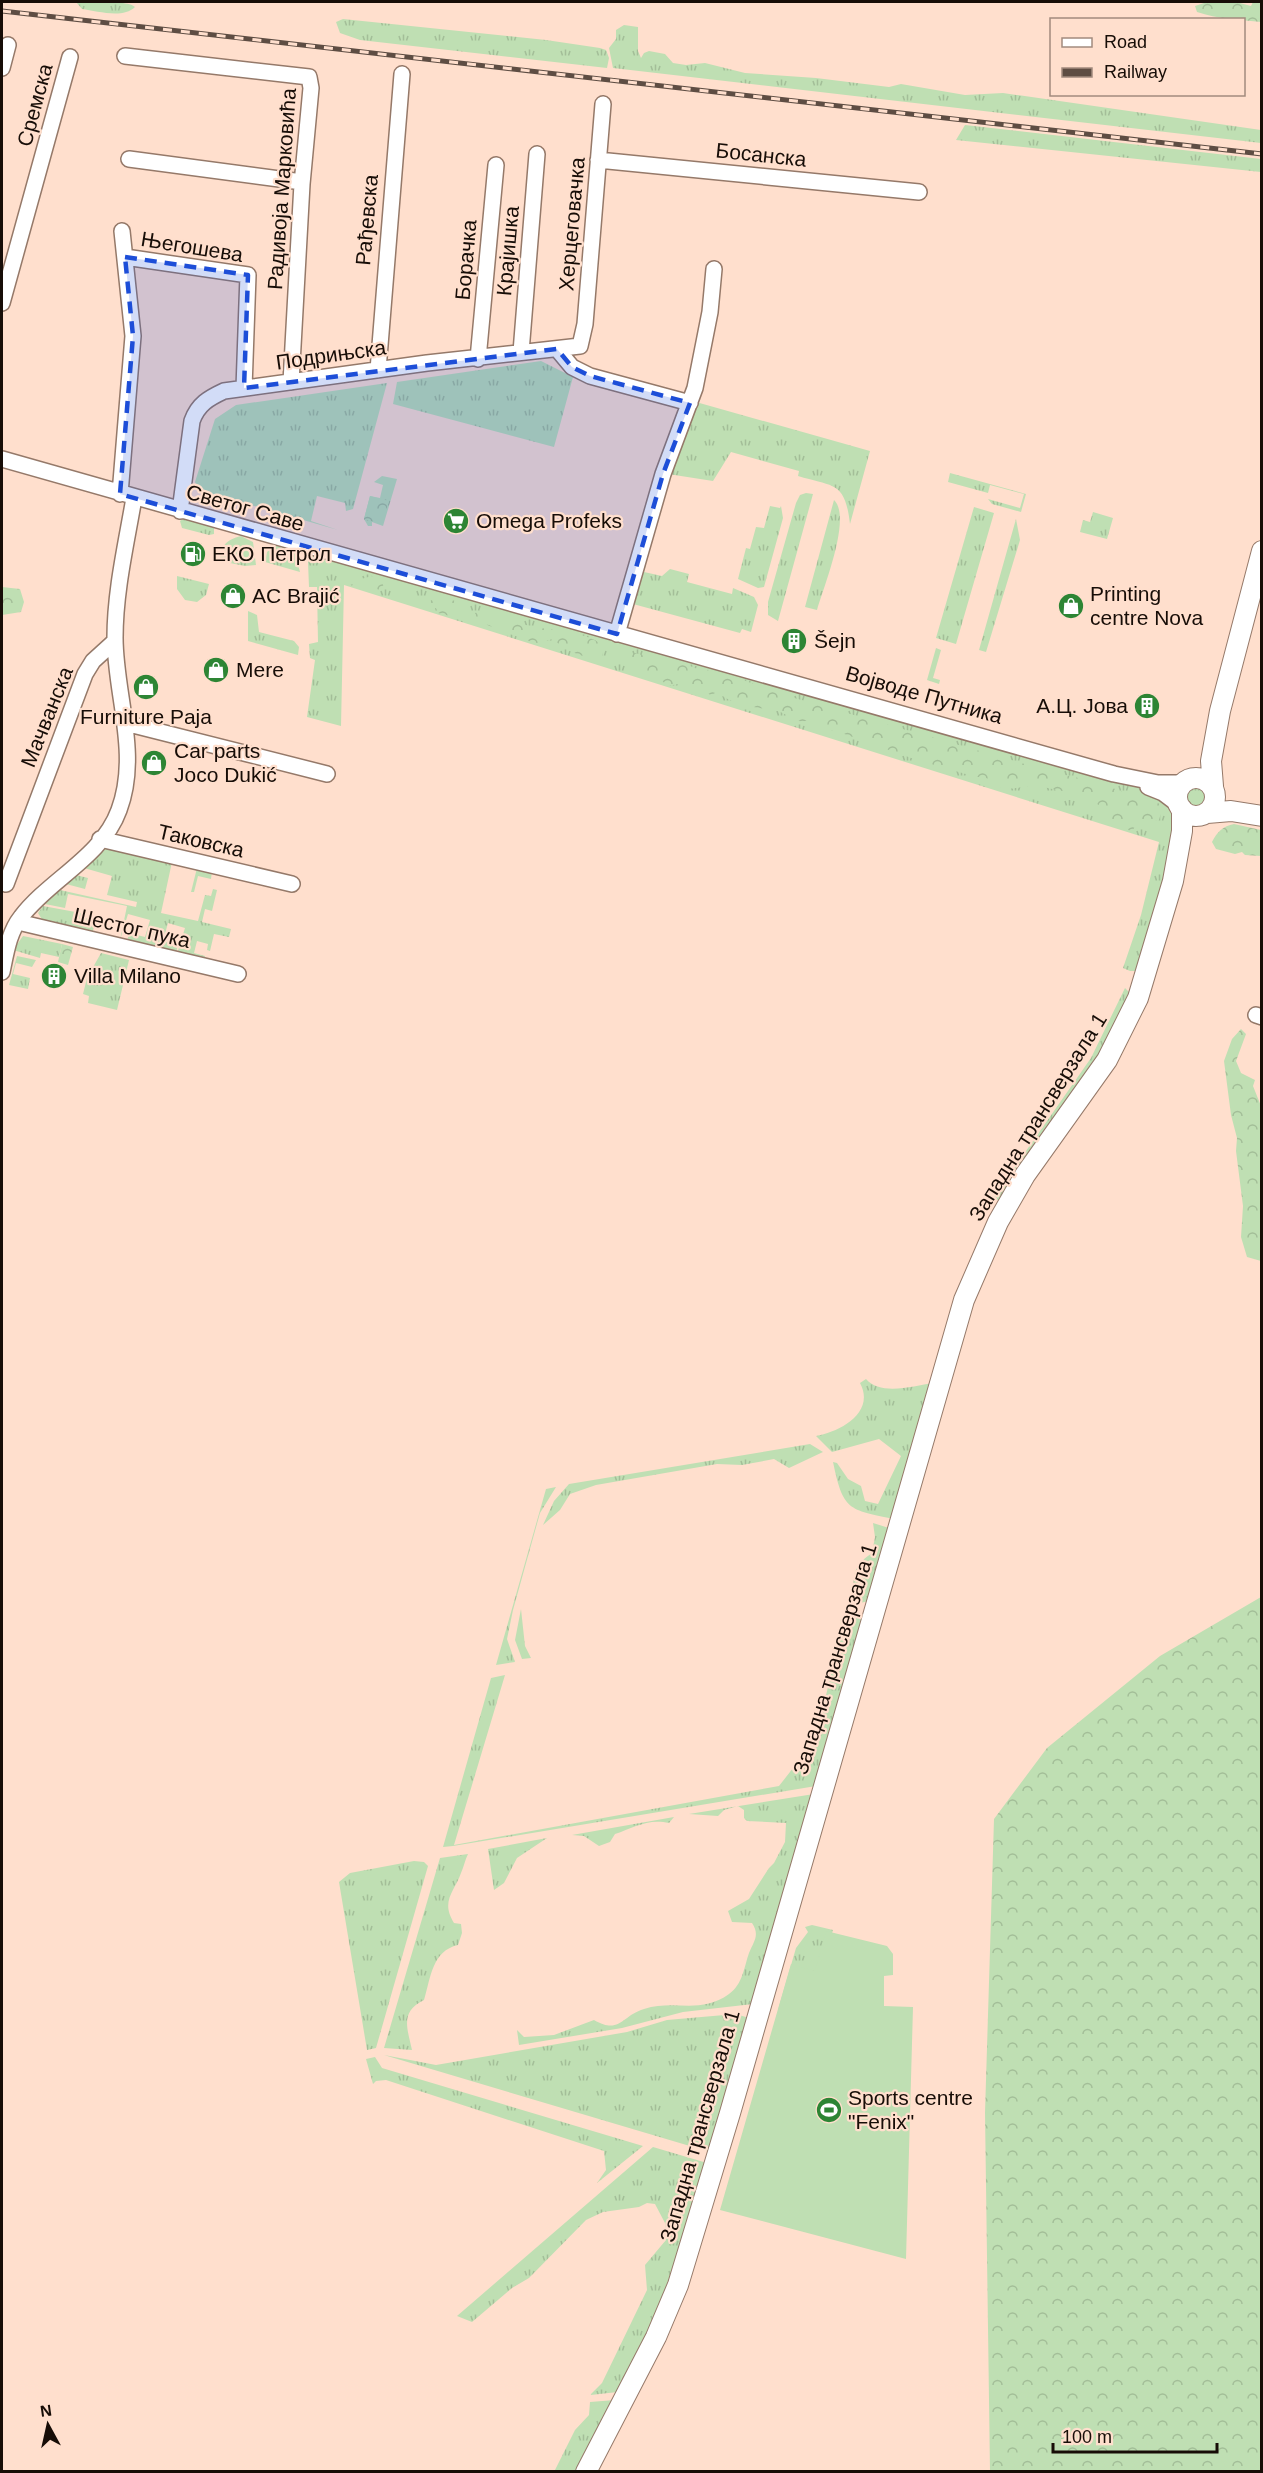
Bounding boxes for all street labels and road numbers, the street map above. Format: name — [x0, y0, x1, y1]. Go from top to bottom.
street label: Сремска — [12, 61, 57, 149]
street label: Радивоја Марковића — [263, 87, 300, 291]
street label: Босанска — [715, 138, 808, 171]
street label: Херцеговачка — [554, 156, 589, 292]
street label: Рађевска — [351, 173, 382, 266]
street label: Крајишка — [492, 205, 523, 297]
street label: Борачка — [451, 218, 480, 301]
street label: Његошева — [139, 227, 245, 266]
street label: Подрињска — [274, 335, 388, 374]
street label: Светог Саве — [184, 480, 307, 535]
street label: Војводе Путника — [843, 661, 1006, 728]
street label: Мачванска — [16, 663, 77, 770]
street label: Таковска — [156, 819, 247, 862]
street label: Шестог пука — [71, 903, 193, 952]
street label: Западна трансверзала 1 — [964, 1009, 1111, 1225]
street label: Западна трансверзала 1 — [788, 1540, 881, 1777]
street label: Западна трансверзала 1 — [655, 2007, 744, 2245]

